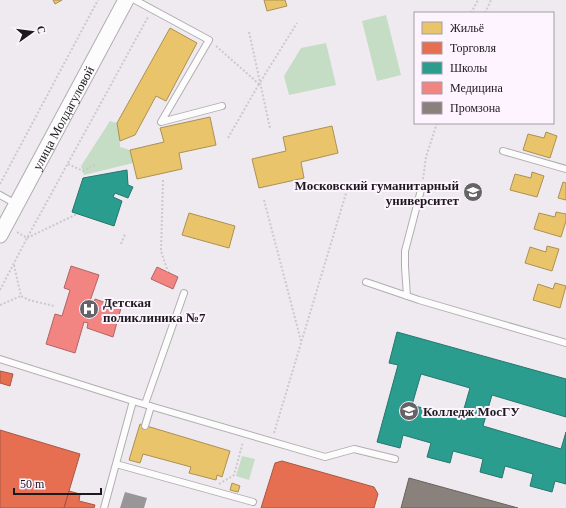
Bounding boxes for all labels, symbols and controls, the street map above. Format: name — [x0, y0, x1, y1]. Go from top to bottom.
north arrow — [12, 12, 52, 52]
legend — [414, 12, 554, 124]
text: Жильё — [450, 21, 484, 35]
text: С — [35, 24, 48, 35]
text: Торговля — [450, 41, 497, 55]
text: Школы — [450, 61, 487, 75]
street label: улица Молдагуловой — [29, 63, 97, 173]
text: Медицина — [450, 81, 503, 95]
text: Промзона — [450, 101, 501, 115]
place label: Московский гуманитарный университет — [295, 178, 460, 208]
school or university icon: Московский гуманитарный университет — [462, 181, 484, 203]
place label: Детская поликлиника №7 — [103, 295, 206, 325]
hospital icon: Детская поликлиника №7 — [78, 298, 100, 320]
school or university icon: Колледж МосГУ — [398, 400, 420, 422]
place label: Колледж МосГУ — [423, 404, 520, 419]
scale bar — [14, 470, 101, 496]
text: 50 m — [20, 477, 45, 491]

